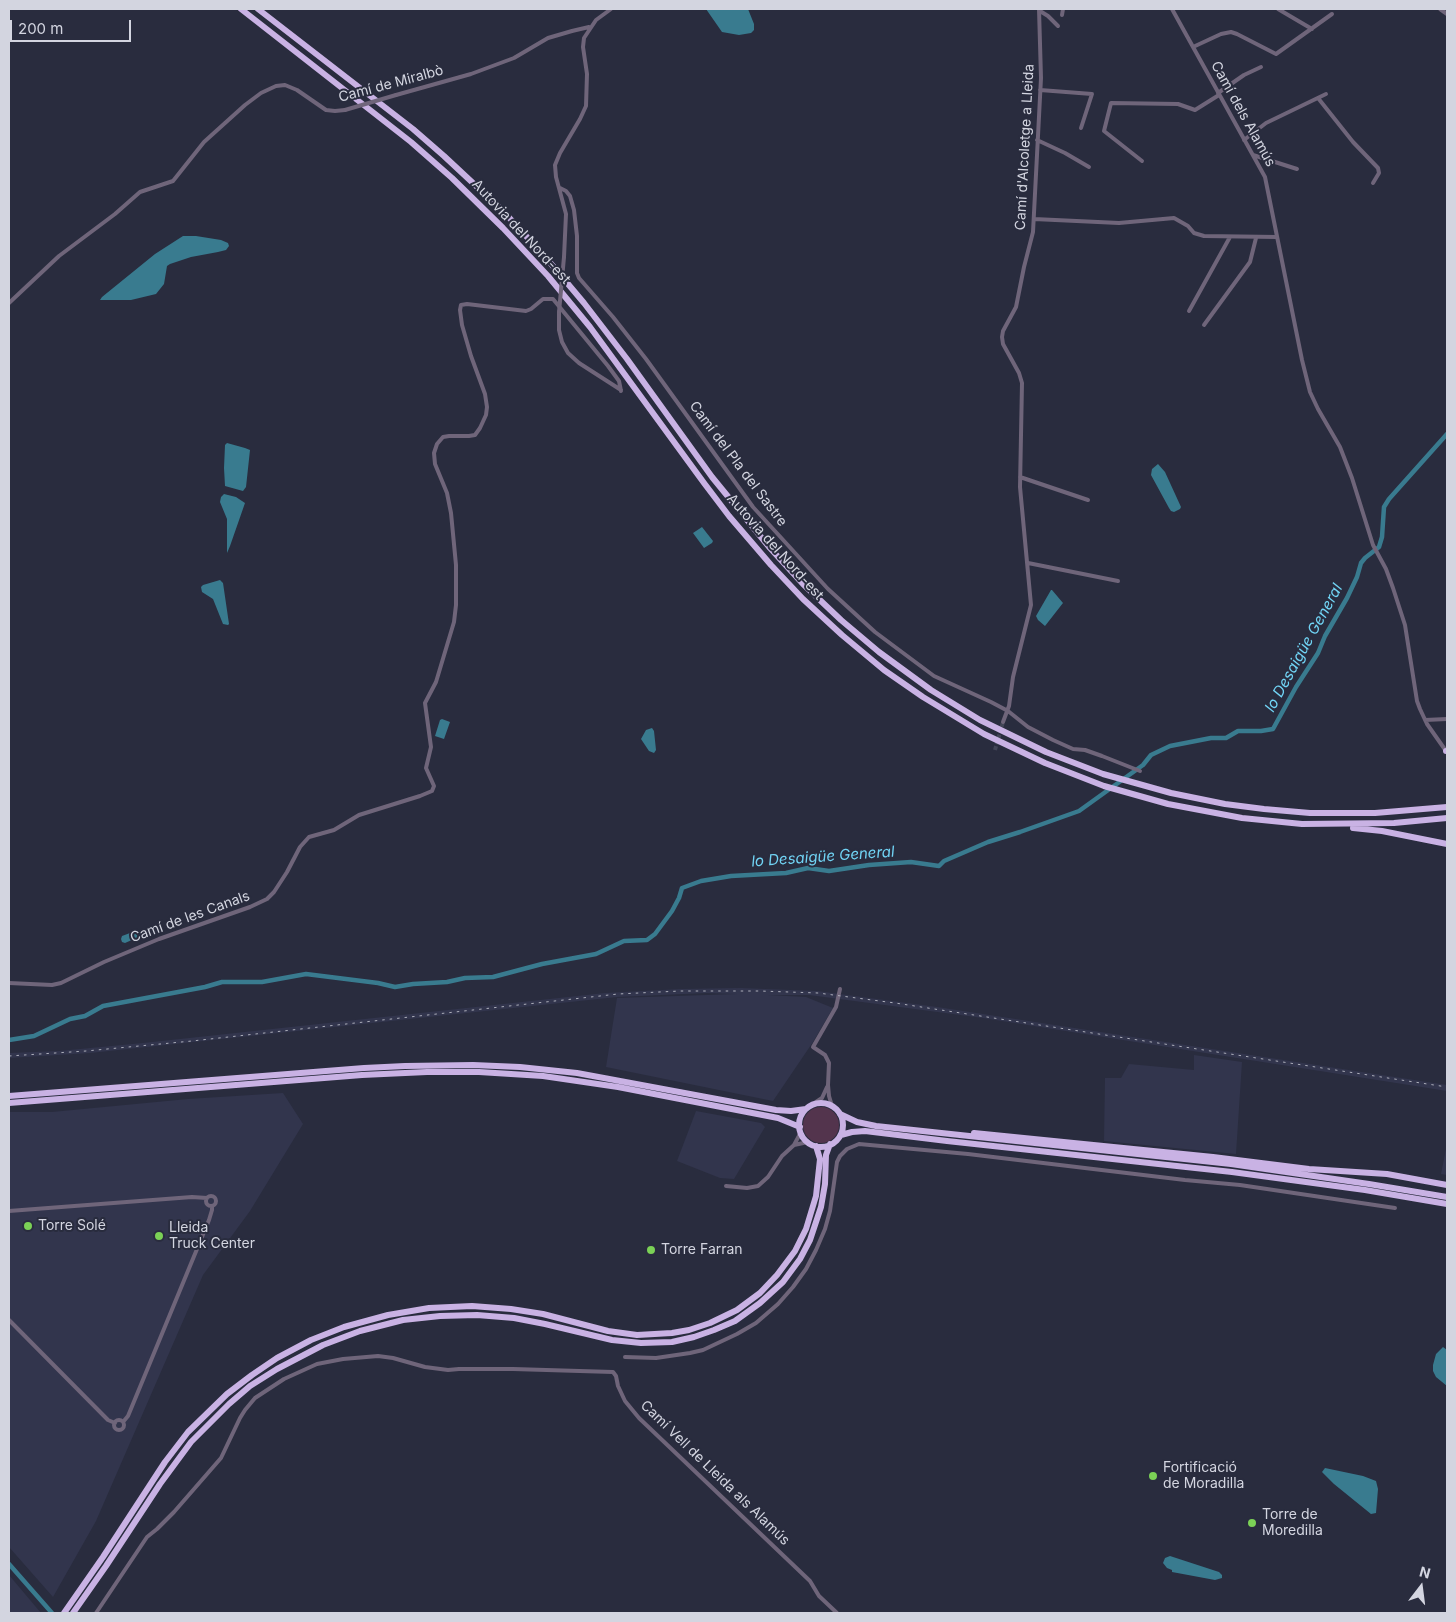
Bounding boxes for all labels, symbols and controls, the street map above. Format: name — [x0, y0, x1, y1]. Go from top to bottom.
scale bar — [12, 10, 134, 42]
text: 200 m — [18, 19, 63, 38]
street label: Camí dels Alamús — [1207, 58, 1279, 170]
street label: Camí de Miralbò — [337, 62, 445, 106]
street label: Camí d'Alcoletge a Lleida — [1012, 63, 1038, 231]
street label: Autovia del Nord-est — [468, 176, 574, 288]
street label: Camí del Pla del Sastre — [686, 398, 790, 530]
street label: Autovia del Nord-est — [723, 491, 827, 603]
water label: lo Desaigüe General — [1261, 581, 1347, 715]
water label: lo Desaigüe General — [751, 843, 895, 871]
street label: Camí de les Canals — [128, 888, 252, 946]
place label: Torre Solé — [38, 1218, 106, 1234]
marker: Torre Solé — [22, 1220, 34, 1232]
place label: Lleida Truck Center — [169, 1220, 255, 1252]
marker: Lleida Truck Center — [153, 1230, 165, 1242]
place label: Torre Farran — [661, 1242, 743, 1258]
marker: Torre Farran — [645, 1244, 657, 1256]
street label: Camí Vell de Lleida als Alamús — [637, 1397, 793, 1549]
place label: Fortificació de Moradilla — [1163, 1460, 1244, 1492]
marker: Fortificació de Moradilla — [1147, 1470, 1159, 1482]
place label: Torre de Moredilla — [1262, 1507, 1323, 1540]
marker: Torre de Moredilla — [1246, 1517, 1258, 1529]
north arrow — [1396, 1562, 1446, 1612]
text: N — [1418, 1562, 1432, 1582]

